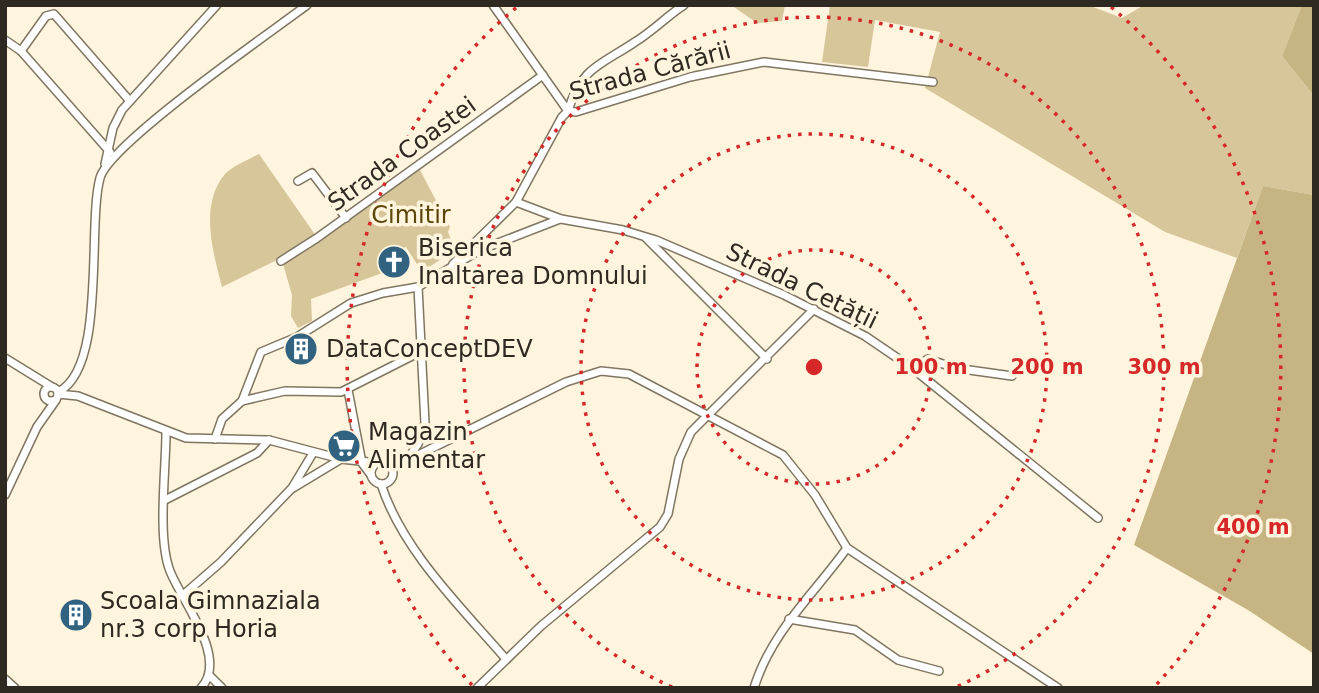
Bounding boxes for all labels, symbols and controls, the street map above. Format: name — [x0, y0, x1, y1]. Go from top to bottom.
street label: Strada Cărării — [566, 36, 734, 106]
street label: Strada Coastei — [322, 91, 482, 217]
park label: Cimitir — [371, 201, 451, 229]
place label: Biserica Inaltarea Domnului — [418, 234, 648, 290]
street label: Strada Cetății — [722, 237, 882, 335]
church icon: Biserica Inaltarea Domnului — [375, 243, 413, 281]
building icon: DataConceptDEV — [282, 330, 320, 368]
place label: DataConceptDEV — [326, 335, 533, 363]
centre of rings — [802, 355, 826, 379]
text: 100 m — [894, 355, 968, 379]
text: 200 m — [1010, 355, 1084, 379]
text: 300 m — [1127, 355, 1201, 379]
place label: Magazin Alimentar — [368, 418, 485, 474]
supermarket icon: Magazin Alimentar — [325, 427, 363, 465]
text: 400 m — [1216, 515, 1290, 539]
place label: Scoala Gimnaziala nr.3 corp Horia — [100, 587, 321, 643]
building icon: Scoala Gimnaziala nr.3 corp Horia — [57, 596, 95, 634]

